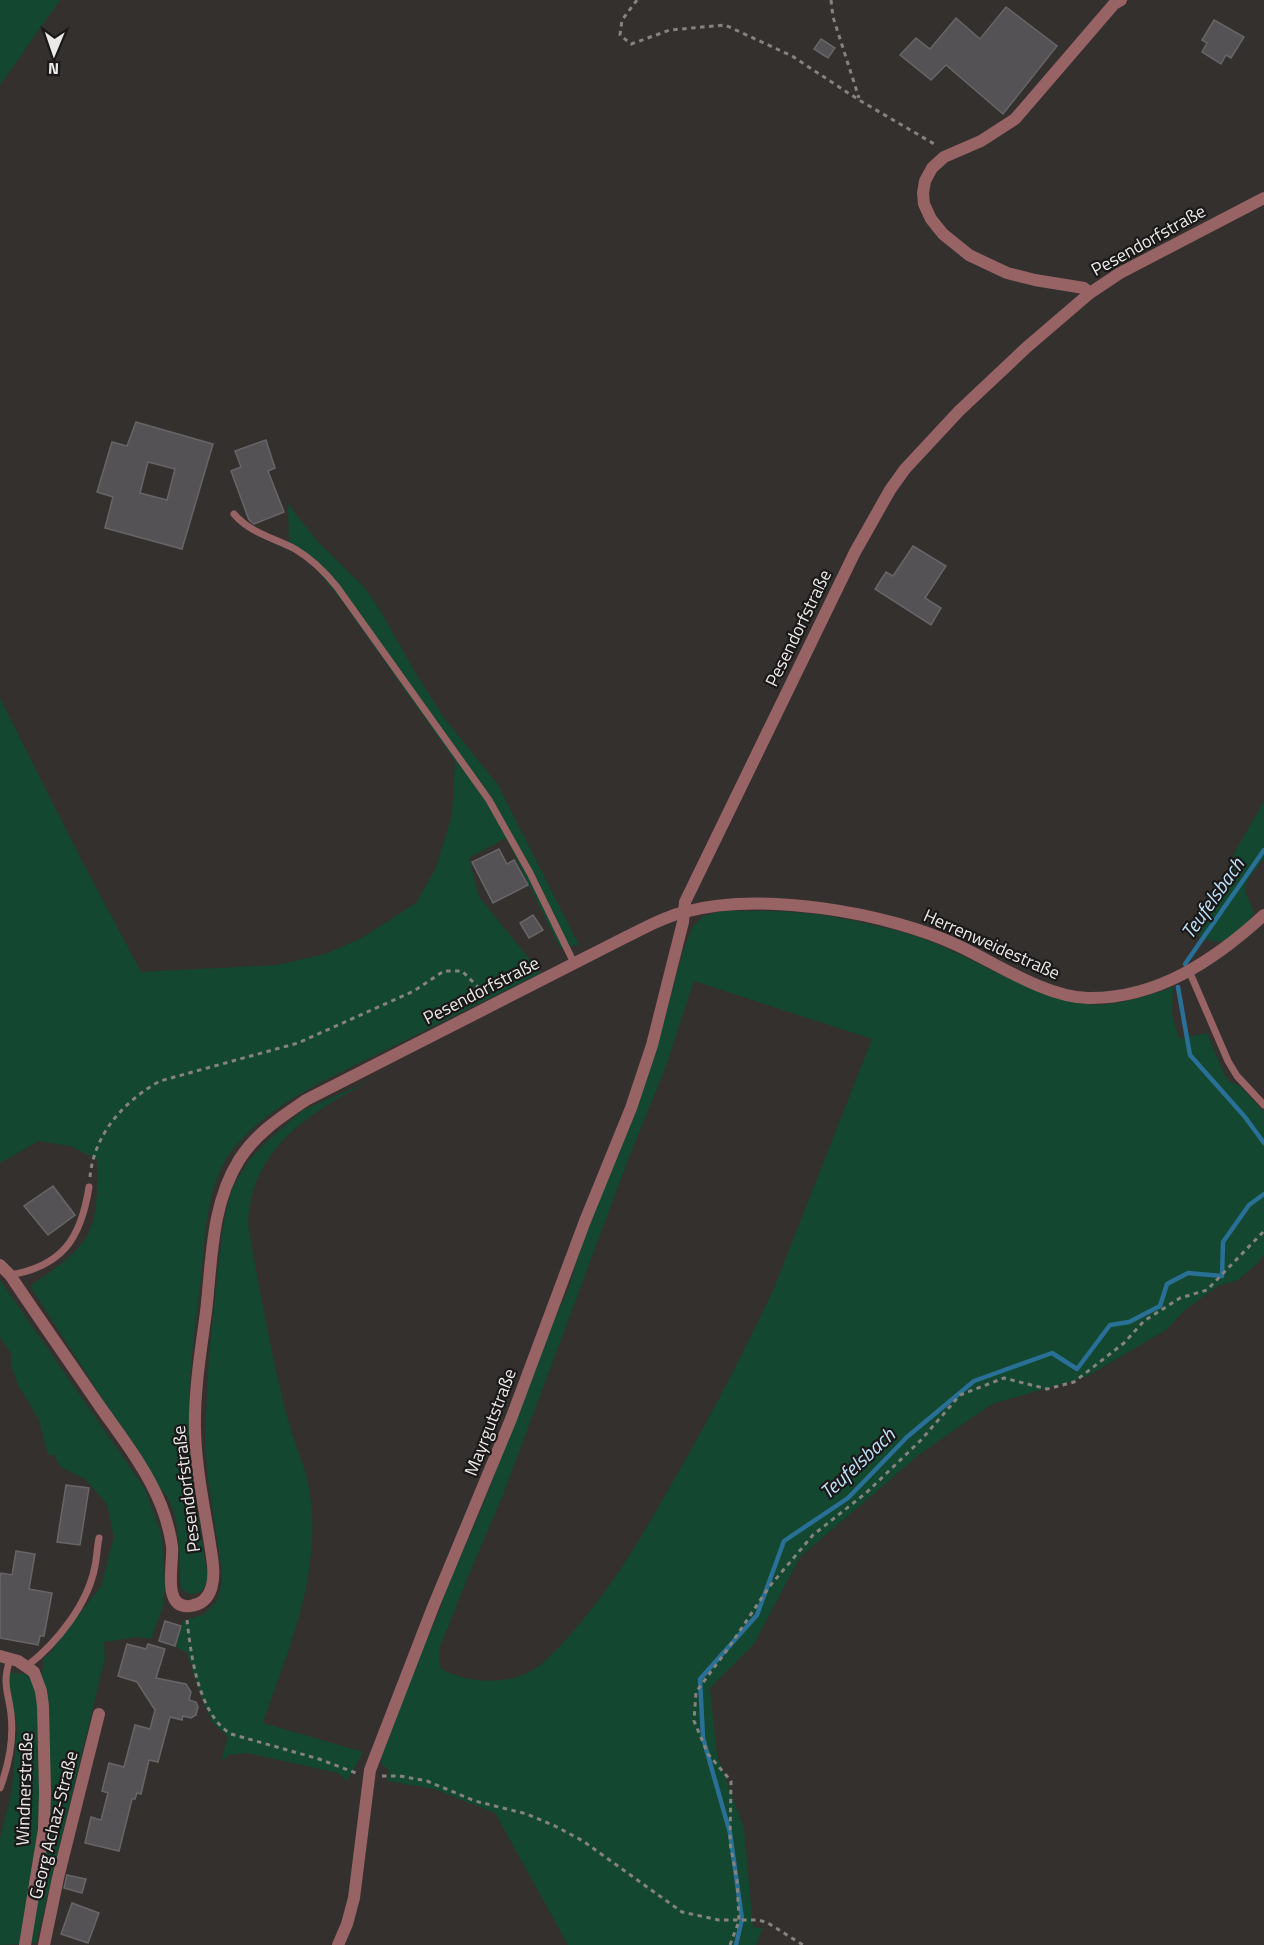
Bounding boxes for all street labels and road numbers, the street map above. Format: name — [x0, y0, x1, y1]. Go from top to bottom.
street label: Pesendorfstraße — [1086, 197, 1210, 283]
street label: Pesendorfstraße — [758, 565, 838, 691]
street label: Herrenweidestraße — [919, 902, 1065, 986]
street label: Pesendorfstraße — [418, 949, 544, 1031]
street label: Mayrgutstraße — [457, 1364, 523, 1480]
street label: Pesendorfstraße — [165, 1424, 207, 1554]
street label: Windnerstraße — [9, 1732, 39, 1846]
street label: Georg Achaz-Straße — [22, 1748, 84, 1902]

